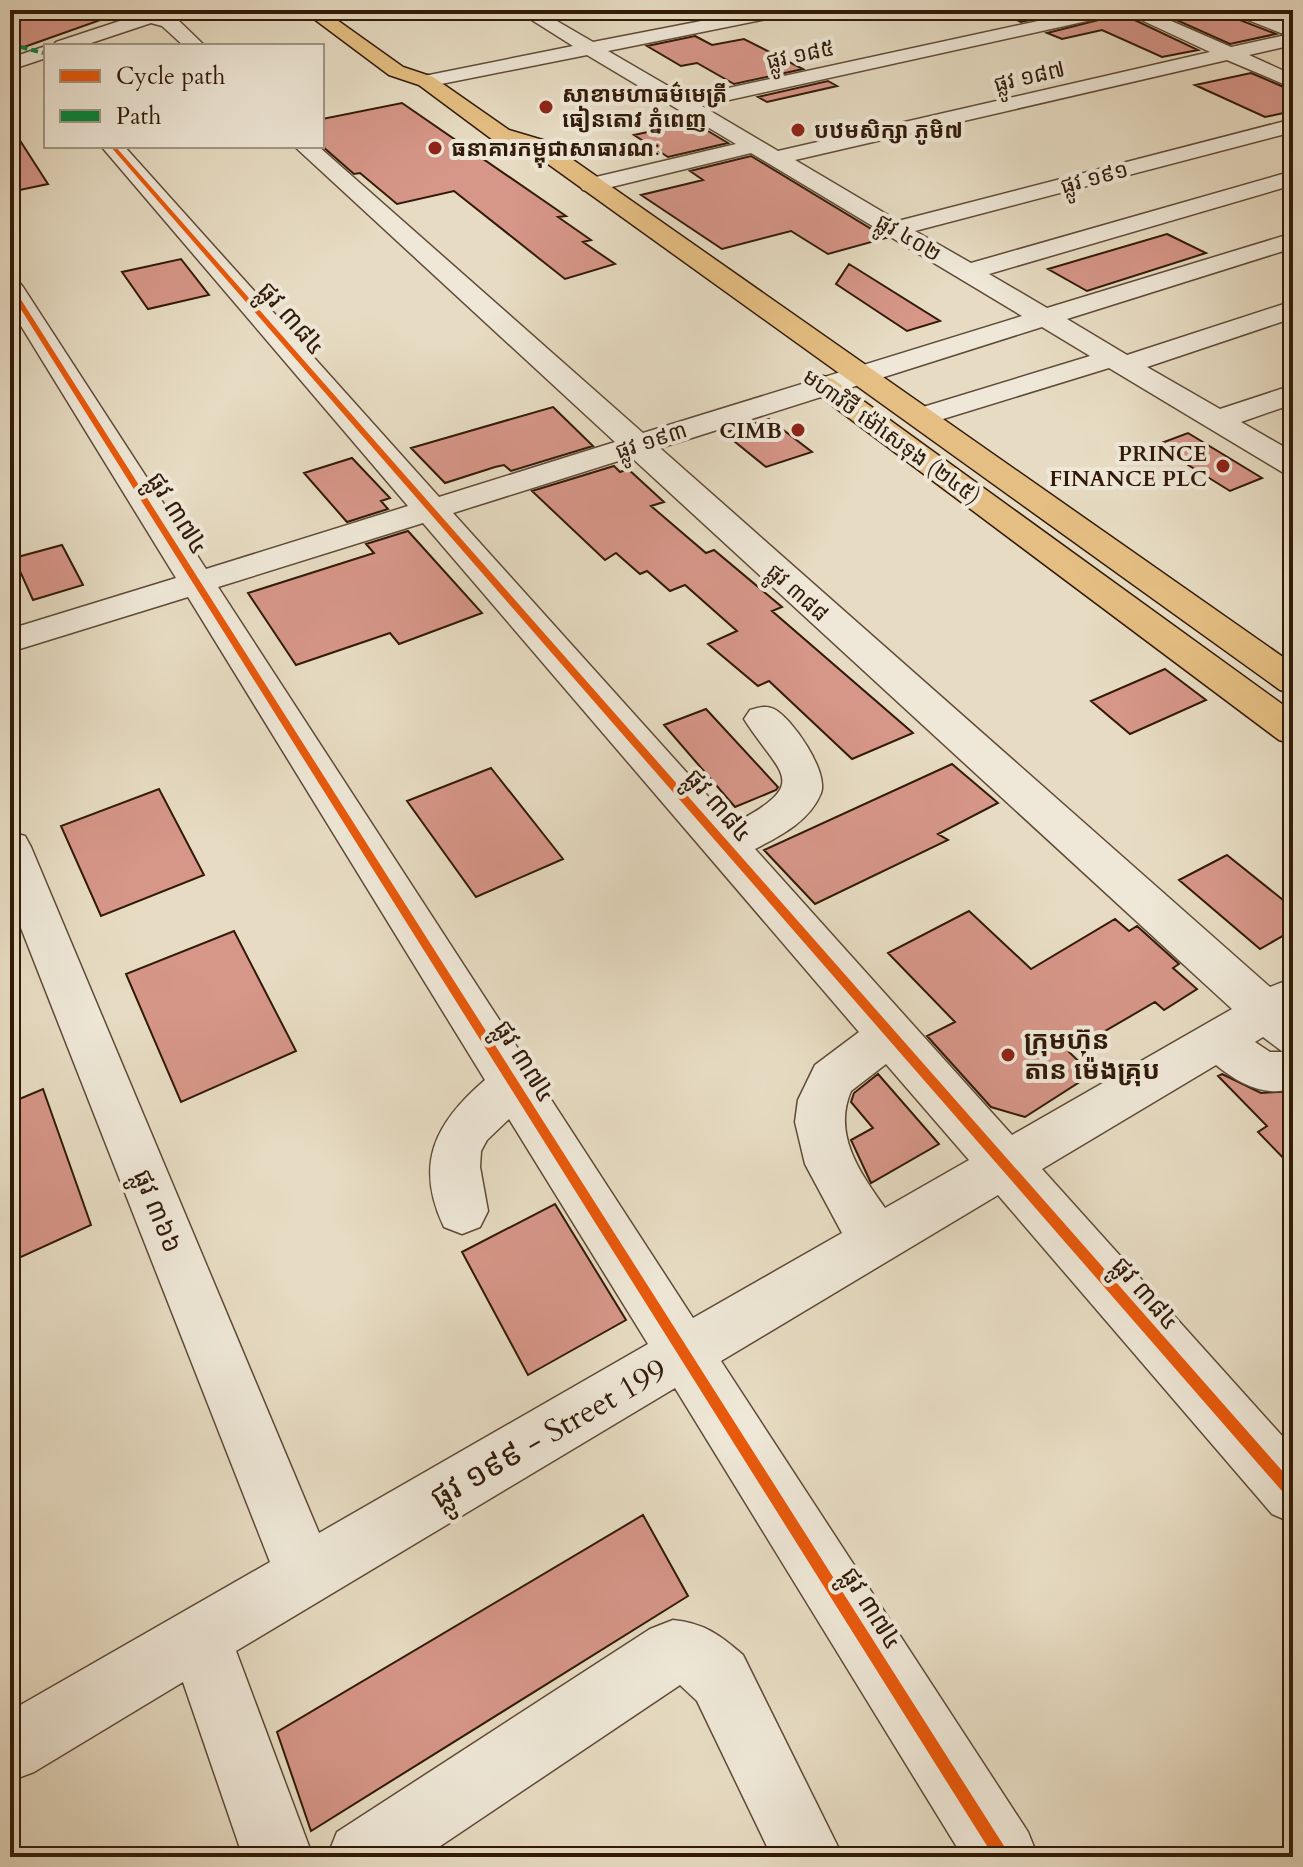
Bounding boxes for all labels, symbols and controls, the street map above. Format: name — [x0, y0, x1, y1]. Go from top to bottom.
street label: ផ្លូវ ១៨៥ — [763, 33, 838, 81]
legend — [44, 44, 324, 148]
street label: ផ្លូវ ១៨៧ — [991, 54, 1069, 104]
text: Cycle path — [116, 60, 225, 93]
place label: សាខាមហាធម៌មេត្រី ធៀនតោវ ភ្នំពេញ — [562, 80, 727, 135]
marker: សាខាមហាធម៌មេត្រី ធៀនតោវ ភ្នំពេញ — [537, 98, 555, 116]
text: Path — [116, 100, 161, 133]
place label: បឋមសិក្សា ភូមិ៧ — [814, 116, 963, 146]
marker: បឋមសិក្សា ភូមិ៧ — [789, 121, 807, 139]
place label: ធនាគារកម្ពុជាសាធារណៈ — [451, 134, 661, 168]
marker: ធនាគារកម្ពុជាសាធារណៈ — [426, 139, 444, 157]
street label: ផ្លូវ ១៩១ — [1057, 155, 1133, 206]
street label: ផ្លូវ ៤០២ — [868, 207, 947, 273]
street label: ផ្លូវ ៣៨៤ — [245, 274, 333, 367]
street label: មហាវិថី ម៉ៅសេទុង (២៤៥) — [797, 362, 986, 511]
street label: ផ្លូវ ១៩៣ — [612, 415, 692, 471]
place label: CIMB — [719, 416, 782, 446]
marker: CIMB — [789, 421, 807, 439]
place label: PRINCE FINANCE PLC — [1049, 439, 1207, 494]
marker: PRINCE FINANCE PLC — [1214, 457, 1232, 475]
street label: ផ្លូវ ៣៧៤ — [134, 465, 217, 564]
street label: ផ្លូវ ៣៨៨ — [757, 557, 835, 632]
street label: ផ្លូវ ៣៨៤ — [672, 761, 760, 854]
street label: ផ្លូវ ៣៧៤ — [481, 1013, 564, 1112]
place label: ក្រុមហ៊ុន តាន ម៉េងគ្រុប — [1024, 1023, 1160, 1088]
marker: ក្រុមហ៊ុន តាន ម៉េងគ្រុប — [999, 1046, 1017, 1064]
street label: ផ្លូវ ៣៦៦ — [120, 1164, 190, 1260]
street label: ផ្លូវ ៣៨៤ — [1099, 1249, 1187, 1342]
street label: ផ្លូវ ១៩៩ - Street 199 — [422, 1348, 678, 1524]
street label: ផ្លូវ ៣៧៤ — [828, 1560, 911, 1659]

